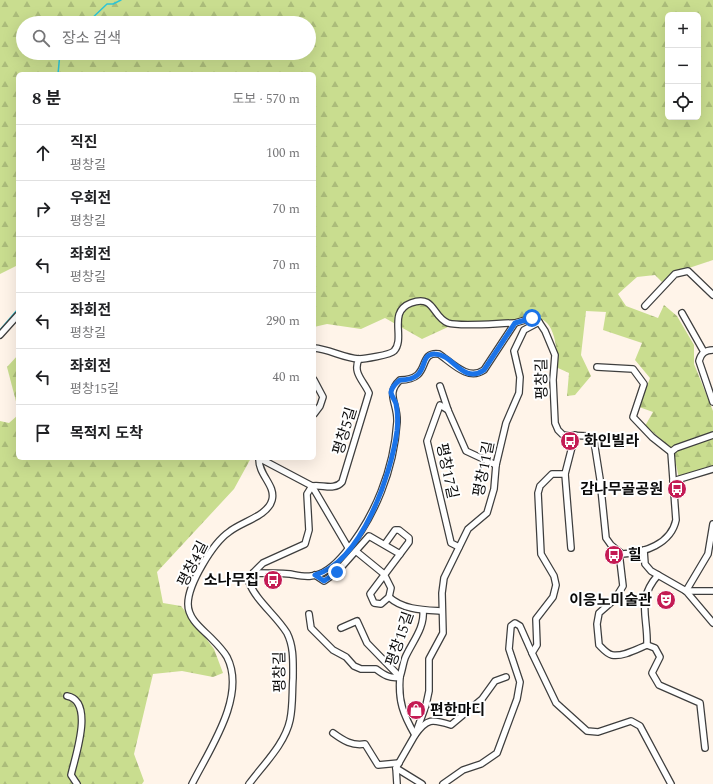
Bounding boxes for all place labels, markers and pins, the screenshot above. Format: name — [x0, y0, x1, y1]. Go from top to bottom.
bus stop icon: 화인빌라 — [559, 430, 581, 452]
place label: 화인빌라 — [584, 430, 639, 453]
place label: 감나무골공원 — [580, 478, 663, 501]
bus stop icon: 감나무골공원 — [666, 478, 688, 500]
bus stop icon: 힐 — [603, 544, 625, 566]
place label: 힐 — [628, 544, 642, 567]
place label: 소나무집 — [204, 569, 259, 592]
bus stop icon: 소나무집 — [262, 569, 284, 591]
place label: 이응노미술관 — [569, 589, 652, 612]
theatre icon: 이응노미술관 — [655, 589, 677, 611]
shop icon: 편한마디 — [405, 699, 427, 721]
place label: 편한마디 — [430, 699, 485, 722]

